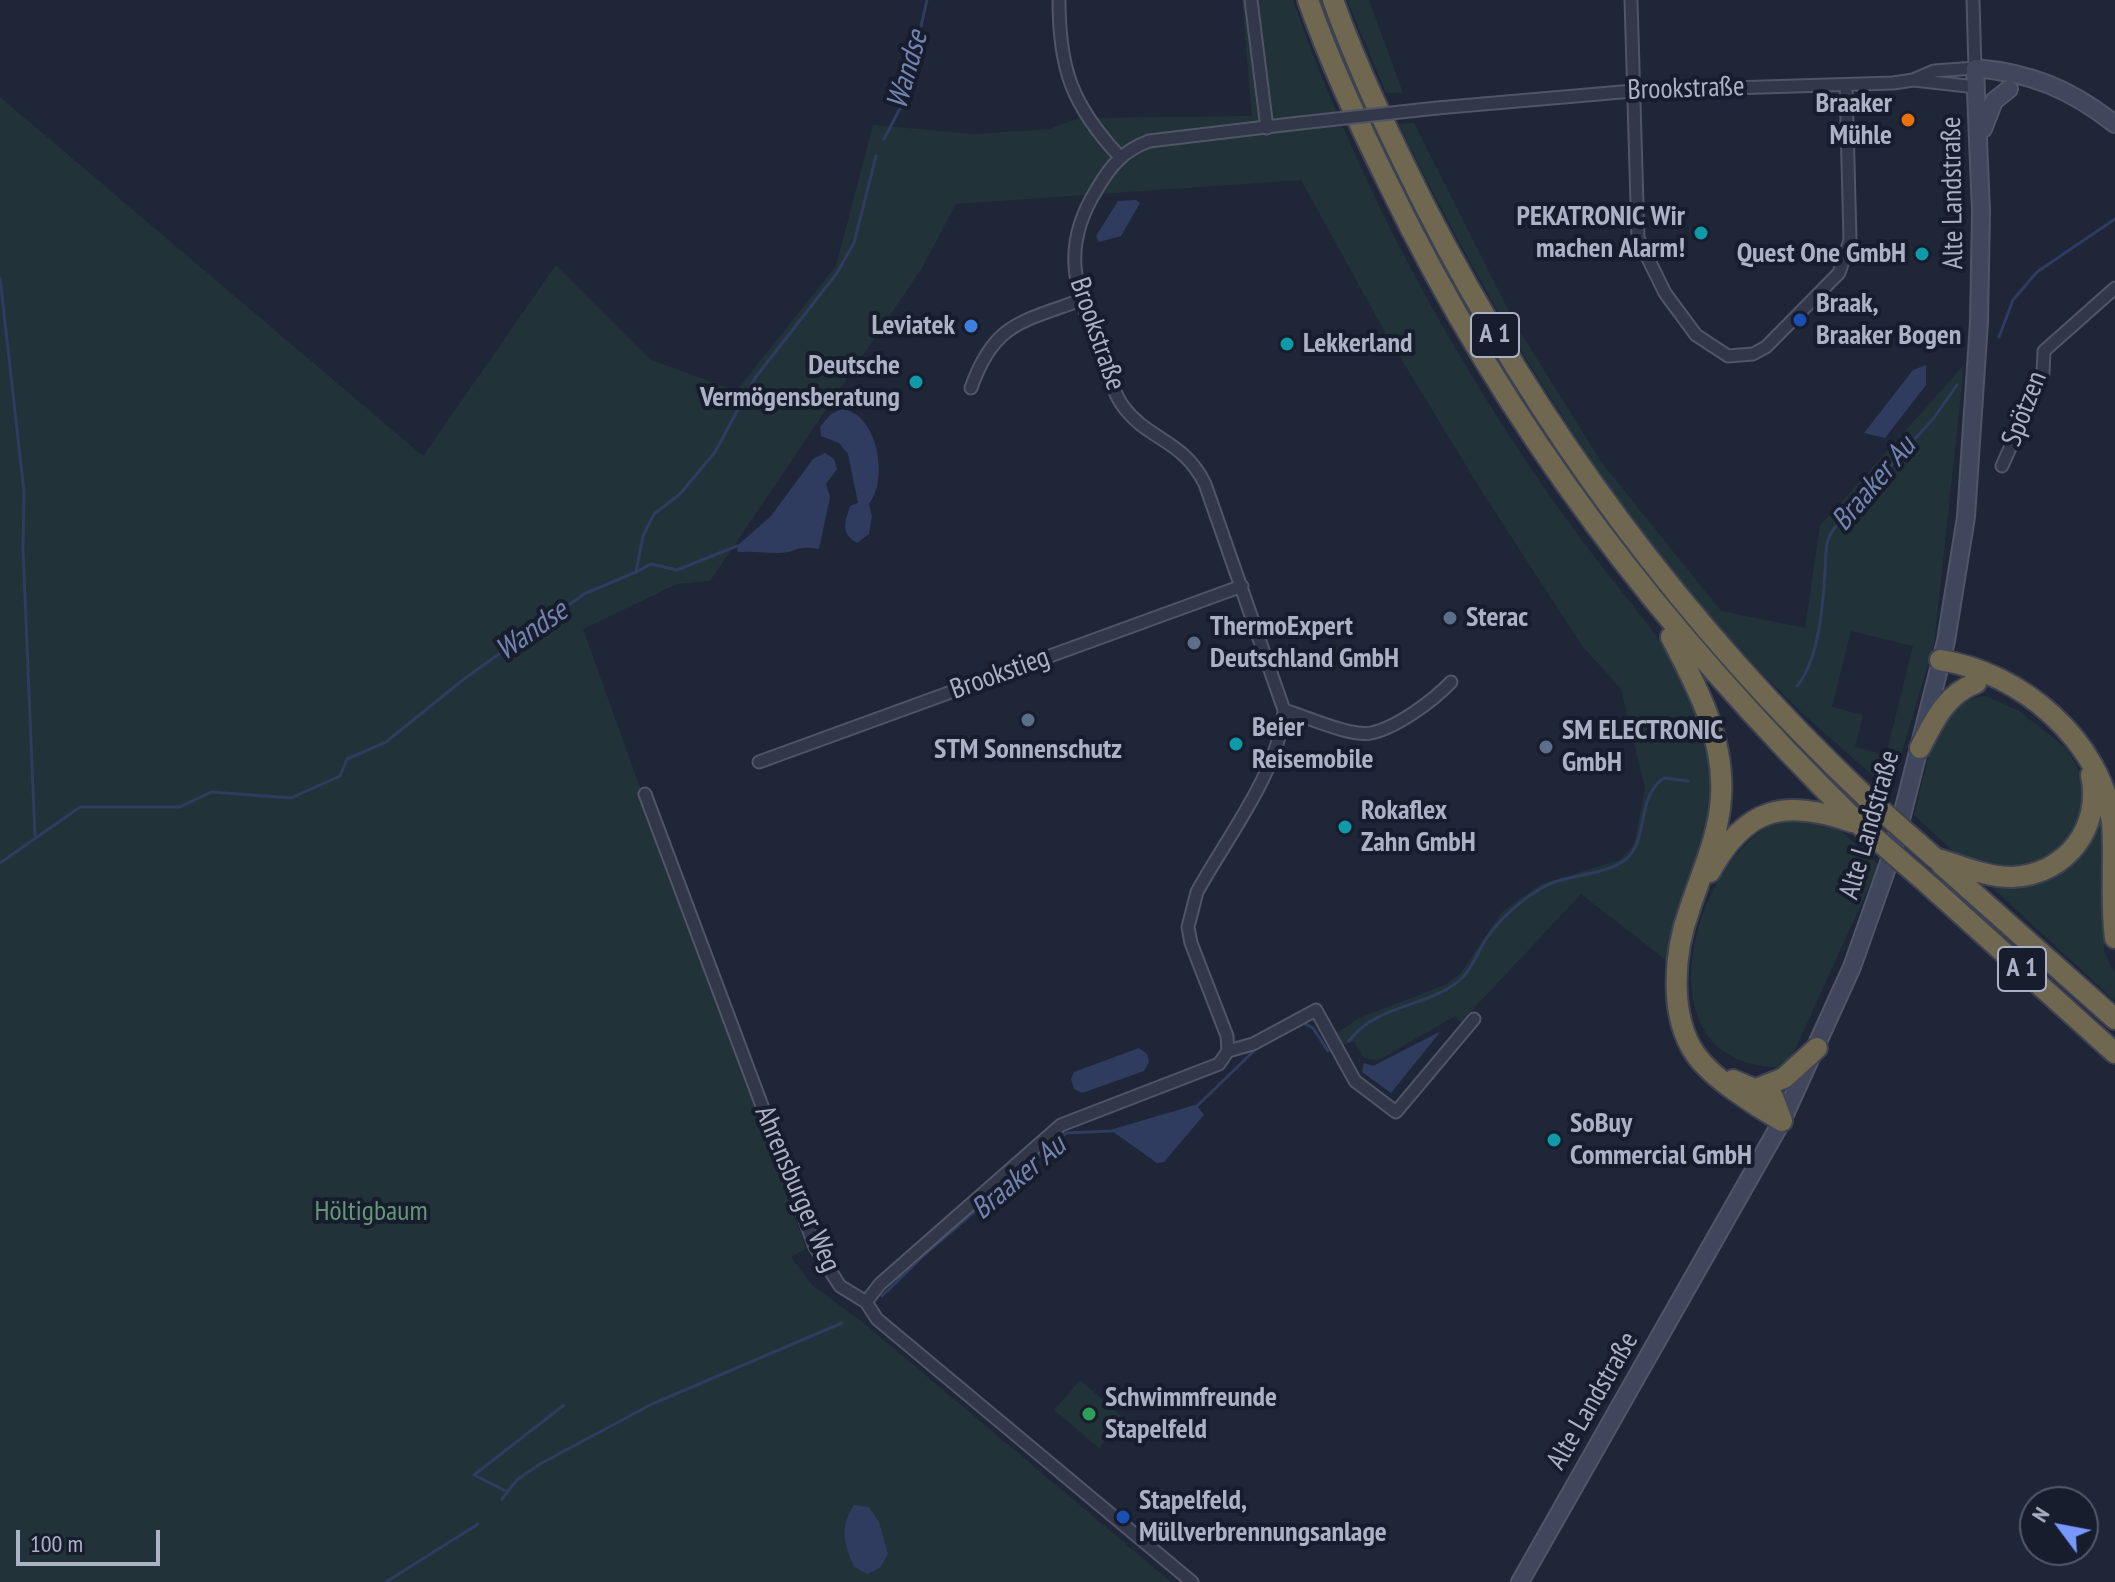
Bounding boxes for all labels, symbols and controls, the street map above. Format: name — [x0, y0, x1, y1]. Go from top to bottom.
water label: Wandse — [880, 27, 936, 113]
street label: Brookstraße — [1627, 70, 1745, 108]
place label: Braaker Mühle — [1816, 87, 1892, 153]
marker: Braaker Mühle — [1899, 111, 1917, 129]
street label: Alte Landstraße — [1935, 116, 1971, 270]
place label: PEKATRONIC Wir machen Alarm! — [1517, 200, 1685, 266]
marker: PEKATRONIC Wir machen Alarm! — [1692, 224, 1710, 242]
place label: Quest One GmbH — [1737, 237, 1906, 271]
marker: Quest One GmbH — [1913, 245, 1931, 263]
street label: Brookstraße — [1062, 273, 1132, 395]
place label: Braak, Braaker Bogen — [1816, 287, 1961, 353]
place label: Leviatek — [871, 309, 955, 343]
marker: Braak, Braaker Bogen — [1791, 311, 1809, 329]
road number: A 1 — [1471, 313, 1519, 357]
marker: Leviatek — [962, 317, 980, 335]
place label: Lekkerland — [1303, 327, 1413, 361]
marker: Lekkerland — [1278, 335, 1296, 353]
place label: Deutsche Vermögensberatung — [700, 349, 900, 415]
street label: Spötzen — [1995, 367, 2055, 451]
marker: Deutsche Vermögensberatung — [907, 373, 925, 391]
water label: Braaker Au — [1824, 430, 1924, 538]
water label: Wandse — [489, 593, 575, 669]
place label: Sterac — [1466, 601, 1528, 635]
marker: Sterac — [1441, 609, 1459, 627]
place label: ThermoExpert Deutschland GmbH — [1210, 610, 1399, 676]
marker: ThermoExpert Deutschland GmbH — [1185, 634, 1203, 652]
street label: Brookstieg — [946, 641, 1054, 707]
marker: STM Sonnenschutz — [1019, 711, 1037, 729]
place label: Beier Reisemobile — [1252, 711, 1374, 777]
place label: SM ELECTRONIC GmbH — [1562, 714, 1723, 780]
place label: STM Sonnenschutz — [934, 733, 1122, 767]
marker: Beier Reisemobile — [1227, 735, 1245, 753]
marker: SM ELECTRONIC GmbH — [1537, 738, 1555, 756]
street label: Alte Landstraße — [1833, 747, 1907, 903]
place label: Rokaflex Zahn GmbH — [1361, 794, 1476, 860]
marker: Rokaflex Zahn GmbH — [1336, 818, 1354, 836]
road number: A 1 — [1998, 947, 2046, 991]
street label: Ahrensburger Weg — [747, 1101, 847, 1277]
place label: SoBuy Commercial GmbH — [1570, 1107, 1752, 1173]
water label: Braaker Au — [965, 1128, 1073, 1228]
marker: SoBuy Commercial GmbH — [1545, 1131, 1563, 1149]
park label: Höltigbaum — [314, 1195, 428, 1229]
street label: Alte Landstraße — [1540, 1326, 1646, 1476]
place label: Schwimmfreunde Stapelfeld — [1105, 1381, 1277, 1447]
marker: Schwimmfreunde Stapelfeld — [1080, 1405, 1098, 1423]
place label: Stapelfeld, Müllverbrennungsanlage — [1139, 1484, 1387, 1550]
north arrow — [2019, 1486, 2099, 1566]
text: N — [2025, 1502, 2055, 1527]
marker: Stapelfeld, Müllverbrennungsanlage — [1114, 1508, 1132, 1526]
scale bar — [20, 1514, 164, 1564]
text: 100 m — [30, 1528, 83, 1559]

